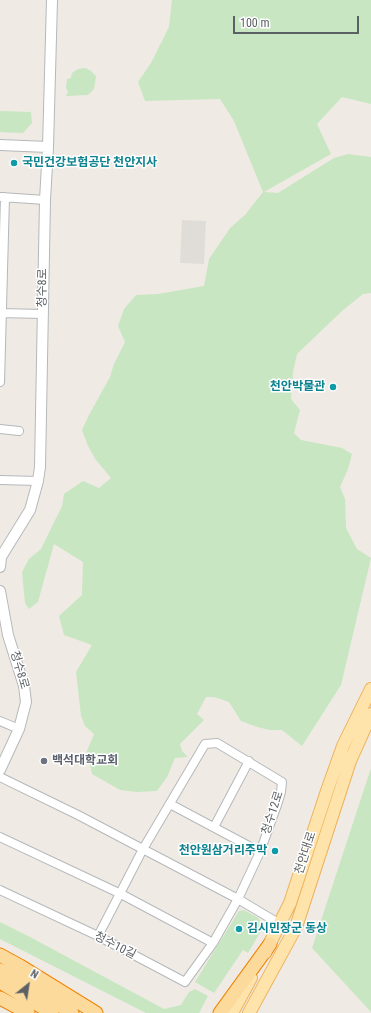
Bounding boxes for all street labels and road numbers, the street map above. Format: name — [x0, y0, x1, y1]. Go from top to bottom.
street label: 청수8로 — [35, 268, 51, 308]
street label: 청수8로 — [7, 649, 31, 691]
street label: 청수12로 — [259, 789, 287, 837]
street label: 천안대로 — [292, 830, 320, 876]
street label: 청수10길 — [92, 929, 138, 963]

